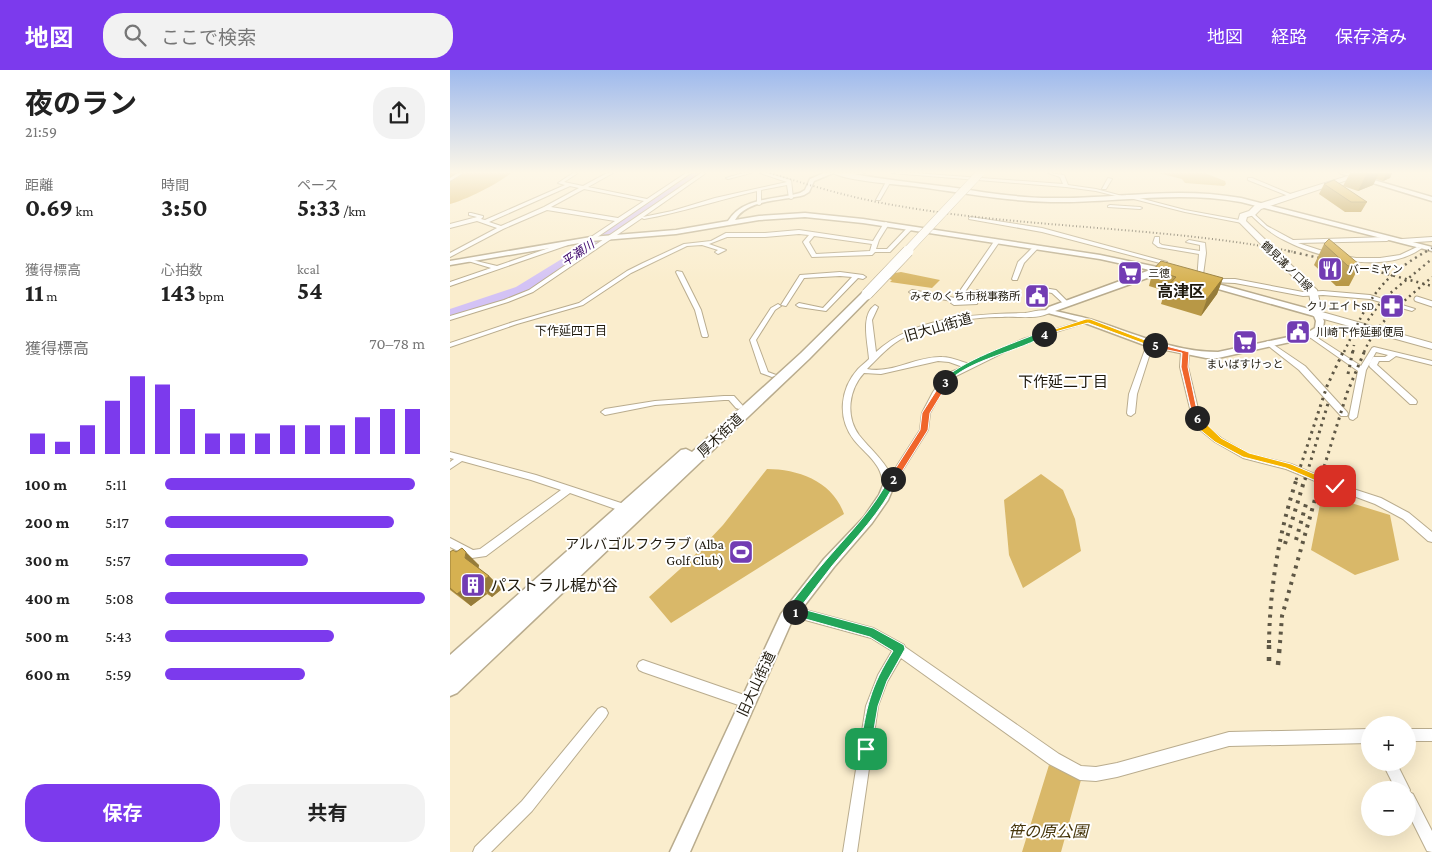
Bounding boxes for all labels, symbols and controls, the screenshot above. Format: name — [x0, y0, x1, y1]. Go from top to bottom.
search box — [103, 13, 453, 58]
icon: search — [121, 21, 149, 49]
text: 地図 — [25, 24, 73, 51]
text: ここで検索 — [161, 27, 256, 48]
text: 地図 — [1207, 27, 1243, 47]
text: 経路 — [1271, 27, 1307, 47]
text: 保存済み — [1335, 27, 1407, 47]
button: share — [373, 87, 425, 139]
text: 夜のラン — [25, 88, 137, 119]
text: 21:59 — [25, 123, 57, 140]
text: 距離 — [25, 177, 53, 193]
text: 時間 — [161, 177, 189, 193]
text: ペース — [297, 177, 338, 193]
text: 0.69 — [25, 194, 73, 221]
text: 3:50 — [161, 194, 208, 221]
text: 5:33 — [297, 194, 341, 221]
text: km — [73, 203, 93, 219]
text: /km — [341, 203, 366, 219]
water label: 平瀬川 — [559, 236, 598, 269]
street label: 鶴見溝ノ口線 — [1259, 239, 1315, 293]
restaurant icon: バーミヤン — [1317, 256, 1343, 282]
supermarket icon: 三徳 — [1117, 260, 1143, 286]
text: kcal — [297, 261, 320, 277]
text: 獲得標高 — [25, 262, 81, 278]
text: 心拍数 — [161, 262, 203, 278]
place label: バーミヤン — [1348, 263, 1403, 275]
place label: 三徳 — [1148, 267, 1170, 279]
text: 54 — [297, 277, 323, 304]
text: 11 — [25, 279, 44, 306]
text: 143 — [161, 279, 196, 306]
public building icon: みぞのくち市税事務所 — [1024, 283, 1050, 309]
district label: 高津区 — [1157, 283, 1205, 300]
text: m — [44, 288, 58, 304]
text: bpm — [196, 288, 224, 304]
place label: みぞのくち市税事務所 — [910, 290, 1021, 302]
pharmacy icon: クリエイトSD — [1379, 293, 1405, 319]
place label: クリエイトSD — [1307, 300, 1374, 312]
street label: 旧大山街道 — [902, 310, 974, 344]
public building icon: 川崎下作延郵便局 — [1285, 319, 1311, 345]
pin: 4 — [1032, 322, 1056, 346]
district label: 下作延四丁目 — [535, 324, 607, 338]
text: 4 — [1041, 326, 1048, 342]
place label: 川崎下作延郵便局 — [1316, 326, 1404, 338]
supermarket icon: まいばすけっと — [1232, 329, 1258, 355]
pin: 5 — [1142, 332, 1168, 358]
text: 70–78 m — [369, 335, 425, 352]
text: 5 — [1152, 337, 1159, 353]
text: 獲得標高 — [25, 340, 89, 357]
place label: まいばすけっと — [1207, 358, 1284, 370]
pin: 3 — [932, 370, 958, 394]
text: 3 — [942, 374, 949, 390]
district label: 下作延二丁目 — [1018, 374, 1108, 390]
pin: 6 — [1184, 406, 1210, 430]
street label: 厚木街道 — [694, 410, 746, 460]
text: 6 — [1194, 410, 1201, 426]
pin — [1314, 465, 1356, 507]
pin: 2 — [880, 466, 906, 492]
text: 2 — [890, 471, 897, 487]
icon: check — [1321, 472, 1349, 500]
text: 100 m — [25, 476, 67, 493]
text: 5:11 — [105, 476, 127, 493]
text: 200 m — [25, 514, 69, 531]
text: 5:17 — [105, 514, 129, 531]
place label: アルバゴルフクラブ (Alba Golf Club) — [565, 536, 725, 569]
sports icon: アルバゴルフクラブ (Alba Golf Club) — [728, 539, 754, 565]
text: 300 m — [25, 552, 69, 569]
text: 5:57 — [105, 552, 131, 569]
building icon: パストラル梶が谷 — [460, 572, 486, 598]
place label: パストラル梶が谷 — [490, 577, 618, 594]
text: 400 m — [25, 590, 70, 607]
text: 5:08 — [105, 590, 134, 607]
pin: 1 — [782, 600, 808, 624]
text: 1 — [793, 604, 798, 620]
text: 500 m — [25, 628, 69, 645]
text: 5:43 — [105, 628, 132, 645]
street label: 旧大山街道 — [734, 649, 778, 719]
text: 600 m — [25, 666, 70, 683]
text: 5:59 — [105, 666, 132, 683]
map controls — [1361, 716, 1416, 836]
button: + — [1361, 716, 1416, 771]
pin — [845, 728, 887, 770]
icon: arrive — [852, 735, 880, 763]
button: − — [1361, 781, 1416, 836]
button: 保存 — [25, 784, 220, 842]
button: 共有 — [230, 784, 425, 842]
park label: 笹の原公園 — [1008, 823, 1090, 840]

